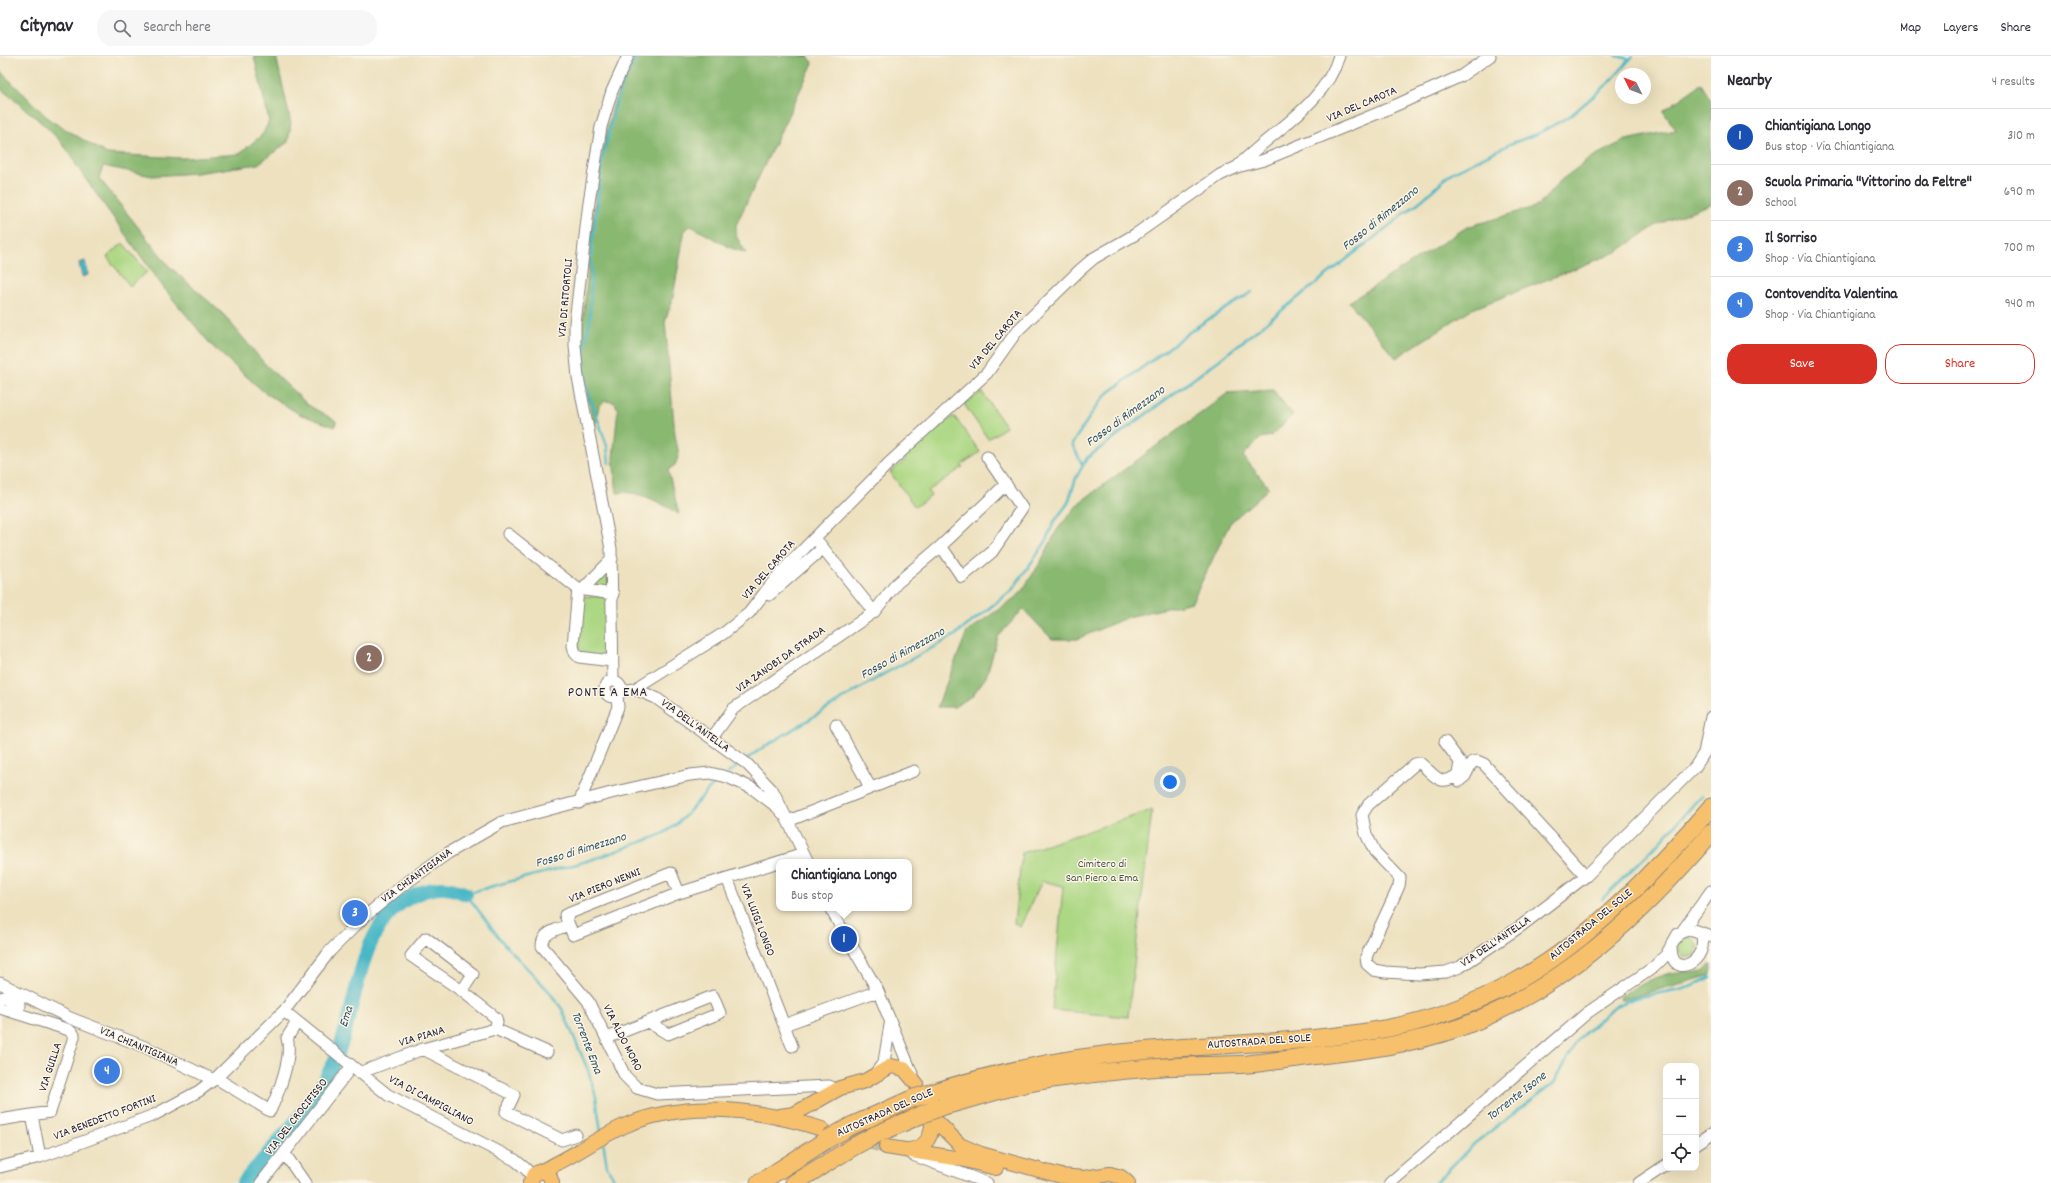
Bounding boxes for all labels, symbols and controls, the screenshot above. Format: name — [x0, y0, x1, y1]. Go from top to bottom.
search box — [97, 10, 377, 46]
text: Citynav — [20, 14, 73, 41]
icon: search — [111, 17, 133, 39]
text: Search here — [143, 17, 211, 39]
text: Map — [1900, 18, 1921, 38]
text: Layers — [1943, 18, 1978, 38]
text: Share — [2000, 18, 2031, 38]
north arrow — [1615, 68, 1651, 104]
text: Nearby — [1727, 70, 1771, 94]
text: 4 results — [1992, 73, 2035, 92]
street label: VIA DEL CAROTA — [1324, 82, 1400, 127]
text: Chiantigiana Longo — [1765, 116, 1871, 138]
text: 1 — [1739, 127, 1741, 146]
text: 310 m — [2007, 127, 2035, 146]
text: Bus stop · Via Chiantigiana — [1765, 138, 1894, 157]
text: Scuola Primaria "Vittorino da Feltre" — [1765, 172, 1972, 194]
water label: Fosso di Rimezzano — [1339, 181, 1424, 256]
text: 2 — [1737, 183, 1743, 202]
text: 690 m — [2004, 183, 2035, 202]
text: School — [1765, 194, 1797, 213]
text: Il Sorriso — [1765, 228, 1817, 250]
text: 3 — [1737, 239, 1743, 258]
text: 700 m — [2004, 239, 2035, 258]
text: Shop · Via Chiantigiana — [1765, 250, 1875, 269]
street label: VIA DI RITORTOLI — [554, 258, 578, 338]
text: Contovendita Valentina — [1765, 284, 1897, 306]
text: 4 — [1737, 295, 1743, 314]
text: 940 m — [2005, 295, 2035, 314]
street label: VIA DEL CAROTA — [965, 306, 1027, 374]
text: Shop · Via Chiantigiana — [1765, 306, 1875, 325]
button: Save — [1727, 344, 1877, 384]
button: Share — [1885, 344, 2035, 384]
water label: Fosso di Rimezzano — [1082, 381, 1171, 452]
street label: VIA DEL CAROTA — [738, 536, 800, 604]
street label: VIA ZANOBI DA STRADA — [733, 622, 830, 697]
water label: Fosso di Rimezzano — [857, 622, 950, 685]
pin: 2 — [356, 643, 382, 673]
district label: PONTE A EMA — [568, 683, 648, 703]
street label: VIA DELL'ANTELLA — [657, 695, 733, 757]
your location — [1160, 772, 1180, 792]
water label: Fosso di Rimezzano — [533, 828, 630, 874]
street label: VIA CHIANTIGIANA — [378, 844, 456, 908]
park label: Cimitero di San Piero a Ema — [1066, 856, 1139, 887]
popup — [776, 859, 912, 911]
street label: VIA PIERO NENNI — [567, 864, 644, 908]
text: Chiantigiana Longo — [791, 865, 897, 887]
street label: VIA LUIGI LONGO — [735, 881, 779, 959]
street label: AUTOSTRADA DEL SOLE — [1546, 885, 1637, 965]
text: Bus stop — [791, 887, 833, 906]
pin: 3 — [342, 898, 368, 928]
street label: VIA DELL'ANTELLA — [1457, 912, 1535, 972]
pin: 1 — [831, 924, 857, 954]
street label: VIA ALDO MORO — [598, 1002, 646, 1074]
water label: Ema — [335, 1003, 359, 1030]
water label: Torrente Ema — [565, 1009, 607, 1078]
street label: VIA PIANA — [397, 1022, 447, 1052]
street label: VIA CHIANTIGIANA — [97, 1023, 182, 1071]
street label: AUTOSTRADA DEL SOLE — [1207, 1030, 1312, 1054]
street label: VIA GUILLA — [35, 1040, 67, 1094]
pin: 4 — [94, 1056, 120, 1086]
map controls — [1663, 1063, 1699, 1171]
button: + — [1663, 1063, 1699, 1099]
water label: Torrente Isone — [1483, 1067, 1552, 1127]
street label: VIA DI CAMPIGLIANO — [385, 1071, 477, 1131]
street label: VIA DEL CROCIFISSO — [262, 1075, 332, 1159]
street label: AUTOSTRADA DEL SOLE — [834, 1084, 936, 1142]
street label: VIA BENEDETTO FORTINI — [51, 1091, 159, 1145]
button: − — [1663, 1099, 1699, 1135]
button: locate — [1663, 1135, 1699, 1171]

